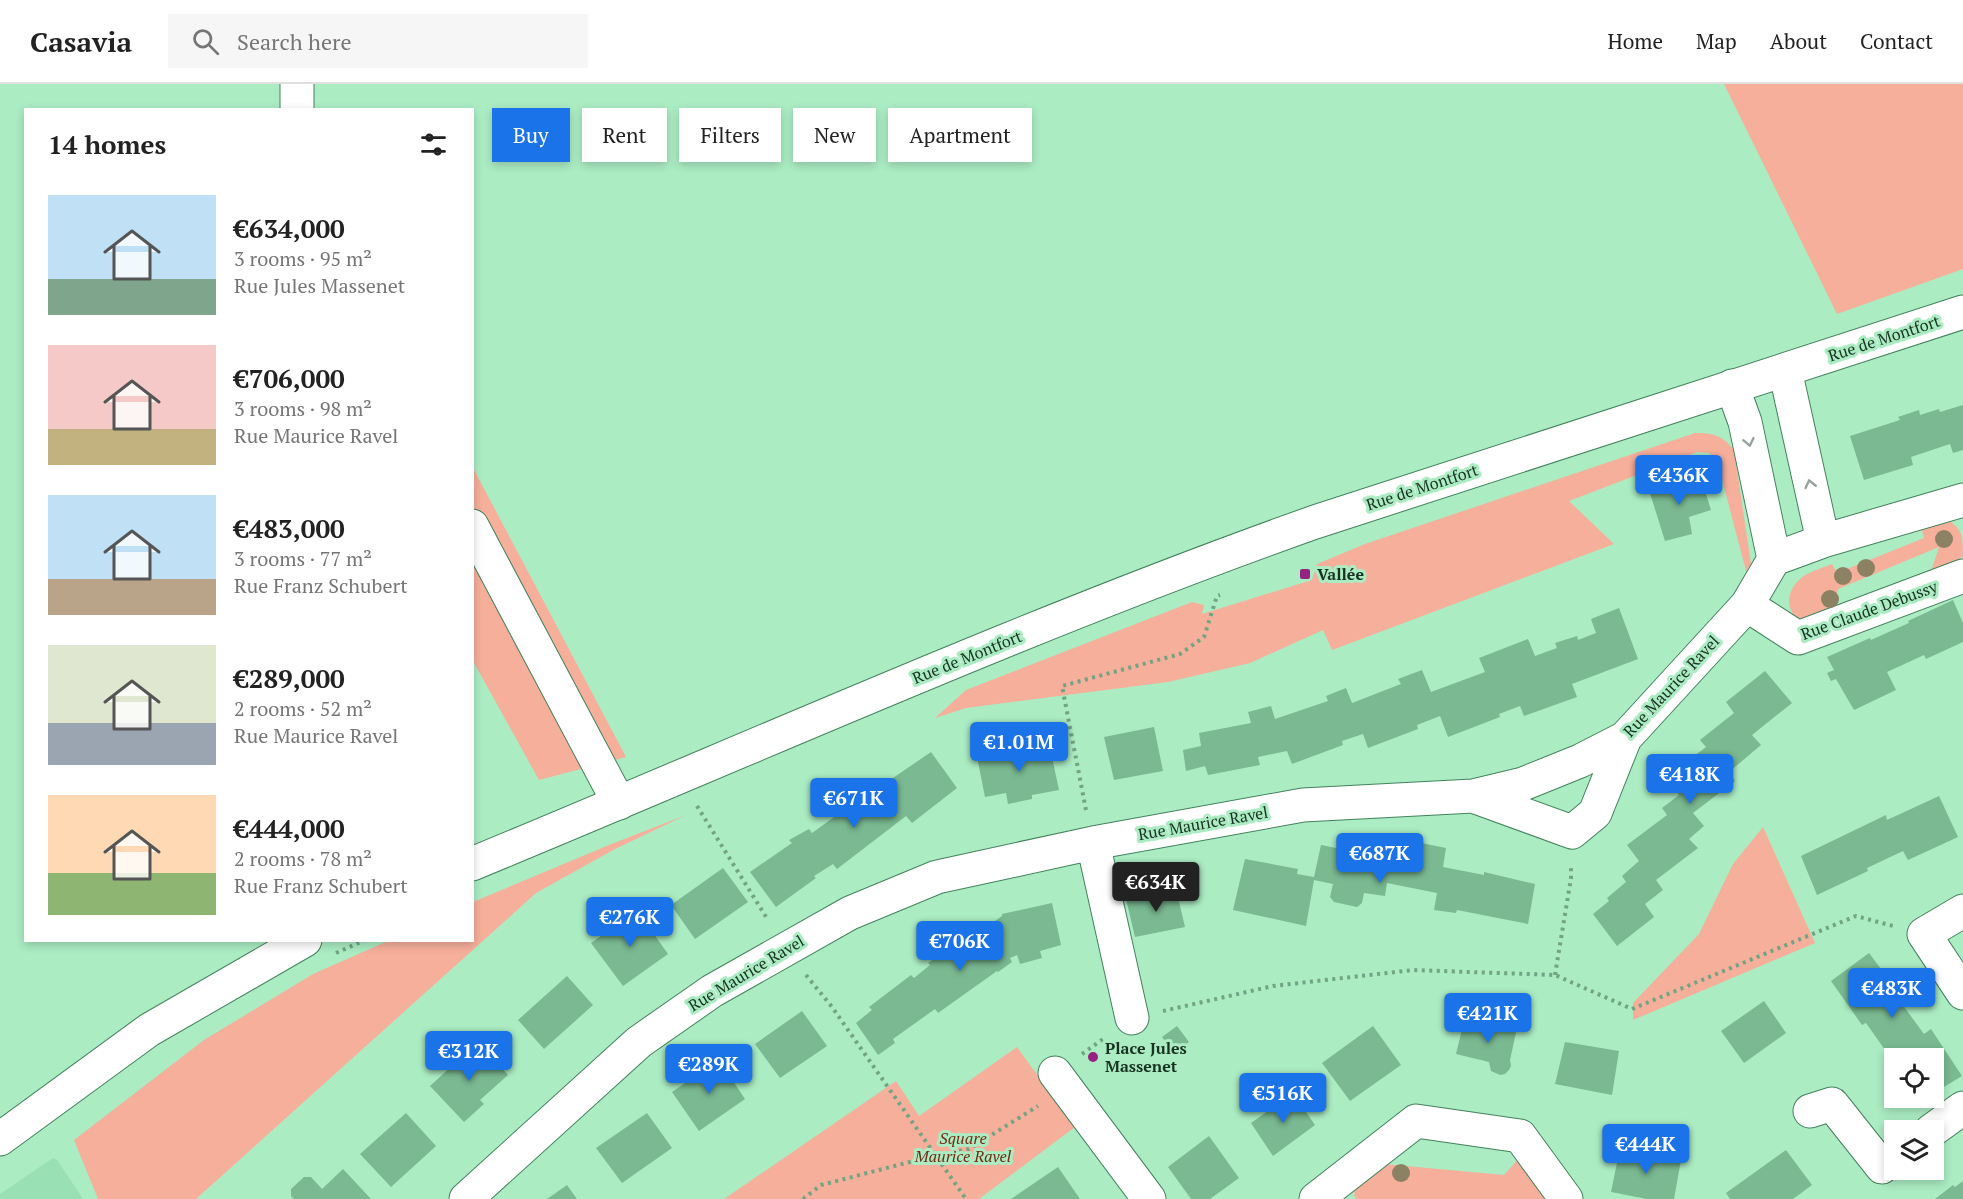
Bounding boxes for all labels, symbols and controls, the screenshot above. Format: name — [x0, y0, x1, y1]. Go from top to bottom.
search box — [168, 14, 588, 68]
text: Casavia — [30, 23, 132, 60]
icon: search — [189, 25, 222, 58]
text: Search here — [237, 27, 352, 56]
text: Home — [1607, 27, 1663, 55]
text: Map — [1696, 27, 1737, 55]
text: About — [1770, 27, 1827, 55]
text: Contact — [1860, 27, 1933, 55]
chip: Buy — [492, 108, 570, 162]
chip: Rent — [582, 108, 667, 162]
chip: Filters — [679, 108, 781, 162]
chip: New — [793, 108, 876, 162]
chip: Apartment — [888, 108, 1032, 162]
text: 14 homes — [48, 127, 166, 161]
icon: filters — [417, 128, 450, 161]
text: €634,000 — [234, 211, 345, 245]
icon: home — [96, 219, 168, 291]
text: 3 rooms · 95 m² — [234, 245, 372, 272]
text: Rue Jules Massenet — [234, 272, 405, 299]
street label: Rue de Montfort — [1825, 310, 1943, 366]
text: €706,000 — [234, 361, 345, 395]
icon: home — [96, 369, 168, 441]
text: 3 rooms · 98 m² — [234, 395, 372, 422]
text: Rue Maurice Ravel — [234, 422, 398, 449]
one-way arrow — [1742, 437, 1755, 447]
pin: €436K — [1637, 455, 1721, 506]
street label: Rue de Montfort — [1363, 459, 1481, 515]
text: €436K — [1649, 461, 1709, 488]
one-way arrow — [1804, 480, 1817, 490]
text: €483,000 — [234, 511, 345, 545]
icon: home — [96, 519, 168, 591]
text: 3 rooms · 77 m² — [234, 545, 372, 572]
place label: Vallée — [1317, 563, 1364, 585]
marker: Vallée — [1298, 567, 1312, 581]
text: Rue Franz Schubert — [234, 572, 408, 599]
street label: Rue Claude Debussy — [1798, 575, 1941, 645]
street label: Rue de Montfort — [909, 625, 1025, 689]
street label: Rue Maurice Ravel — [1618, 630, 1724, 742]
text: €289,000 — [234, 661, 345, 695]
icon: home — [96, 669, 168, 741]
text: 2 rooms · 52 m² — [234, 695, 372, 722]
text: Rue Maurice Ravel — [234, 722, 398, 749]
pin: €1.01M — [970, 722, 1068, 773]
text: €1.01M — [984, 728, 1054, 755]
pin: €418K — [1648, 754, 1732, 805]
text: €418K — [1660, 760, 1720, 787]
pin: €671K — [812, 778, 896, 829]
text: €671K — [824, 784, 884, 811]
street label: Rue Maurice Ravel — [1136, 801, 1270, 845]
text: €444,000 — [234, 811, 345, 845]
icon: home — [96, 819, 168, 891]
pin: €687K — [1338, 833, 1422, 884]
text: €687K — [1350, 839, 1410, 866]
text: 2 rooms · 78 m² — [234, 845, 372, 872]
pin: €634K — [1114, 862, 1198, 913]
text: €634K — [1126, 868, 1186, 895]
text: Rue Franz Schubert — [234, 872, 408, 899]
pin: €276K — [588, 897, 672, 948]
text: €276K — [600, 903, 660, 930]
pin: €706K — [918, 921, 1002, 972]
text: €706K — [930, 927, 990, 954]
street label: Rue Maurice Ravel — [684, 930, 808, 1016]
pin: €483K — [1850, 968, 1934, 1019]
text: €483K — [1862, 974, 1922, 1001]
pin: €421K — [1446, 993, 1530, 1044]
text: €421K — [1458, 999, 1518, 1026]
pin: €312K — [427, 1031, 511, 1082]
text: €312K — [439, 1037, 499, 1064]
place label: Place Jules Massenet — [1105, 1037, 1187, 1077]
pin: €289K — [667, 1044, 751, 1095]
map controls — [1884, 1048, 1944, 1180]
button: locate — [1884, 1048, 1944, 1108]
text: €289K — [679, 1050, 739, 1077]
marker: Place Jules Massenet — [1086, 1050, 1100, 1064]
pin: €516K — [1241, 1073, 1325, 1124]
text: €516K — [1253, 1079, 1313, 1106]
button: layers — [1884, 1120, 1944, 1180]
pin: €444K — [1604, 1124, 1688, 1175]
park label: Square Maurice Ravel — [914, 1127, 1012, 1167]
text: €444K — [1616, 1130, 1676, 1157]

